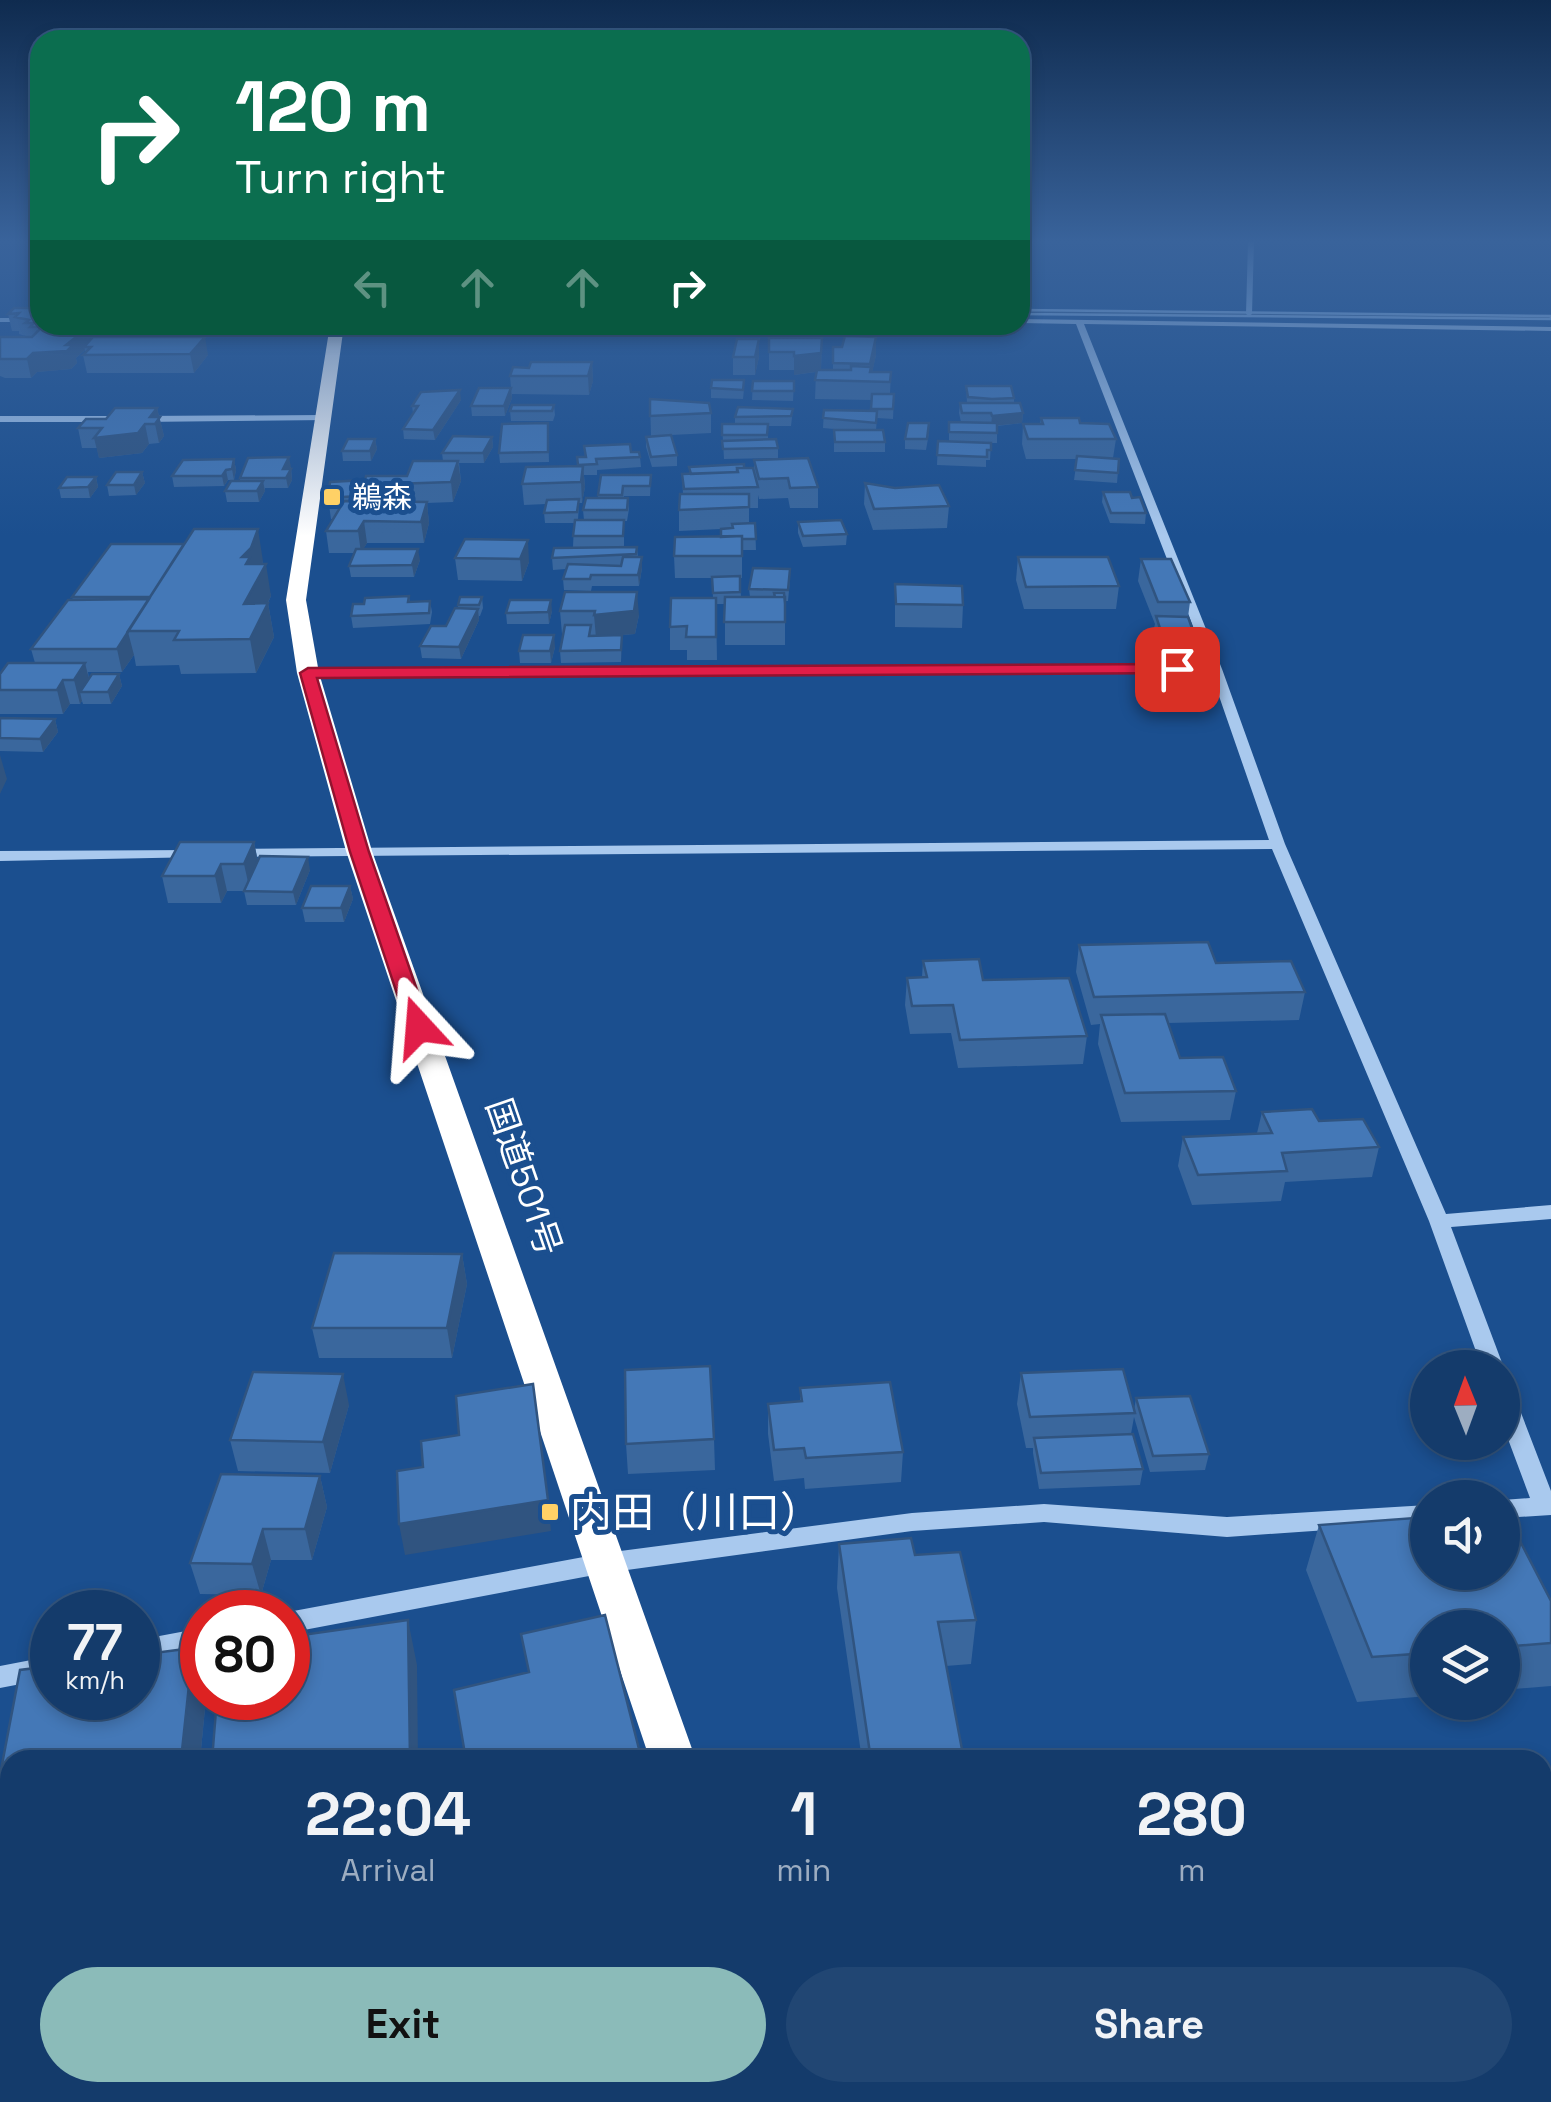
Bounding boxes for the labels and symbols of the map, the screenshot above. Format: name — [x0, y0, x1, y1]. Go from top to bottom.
place label: 鵜森 — [352, 478, 412, 517]
marker: 鵜森 — [321, 486, 343, 508]
pin — [1135, 627, 1220, 712]
position arrow — [367, 975, 471, 1079]
street label: 国道501号 — [477, 1093, 571, 1261]
north arrow — [1410, 1350, 1520, 1460]
place label: 内田（川口） — [570, 1486, 822, 1539]
marker: 内田（川口） — [539, 1501, 561, 1523]
speed limit sign: 80 — [180, 1590, 310, 1720]

